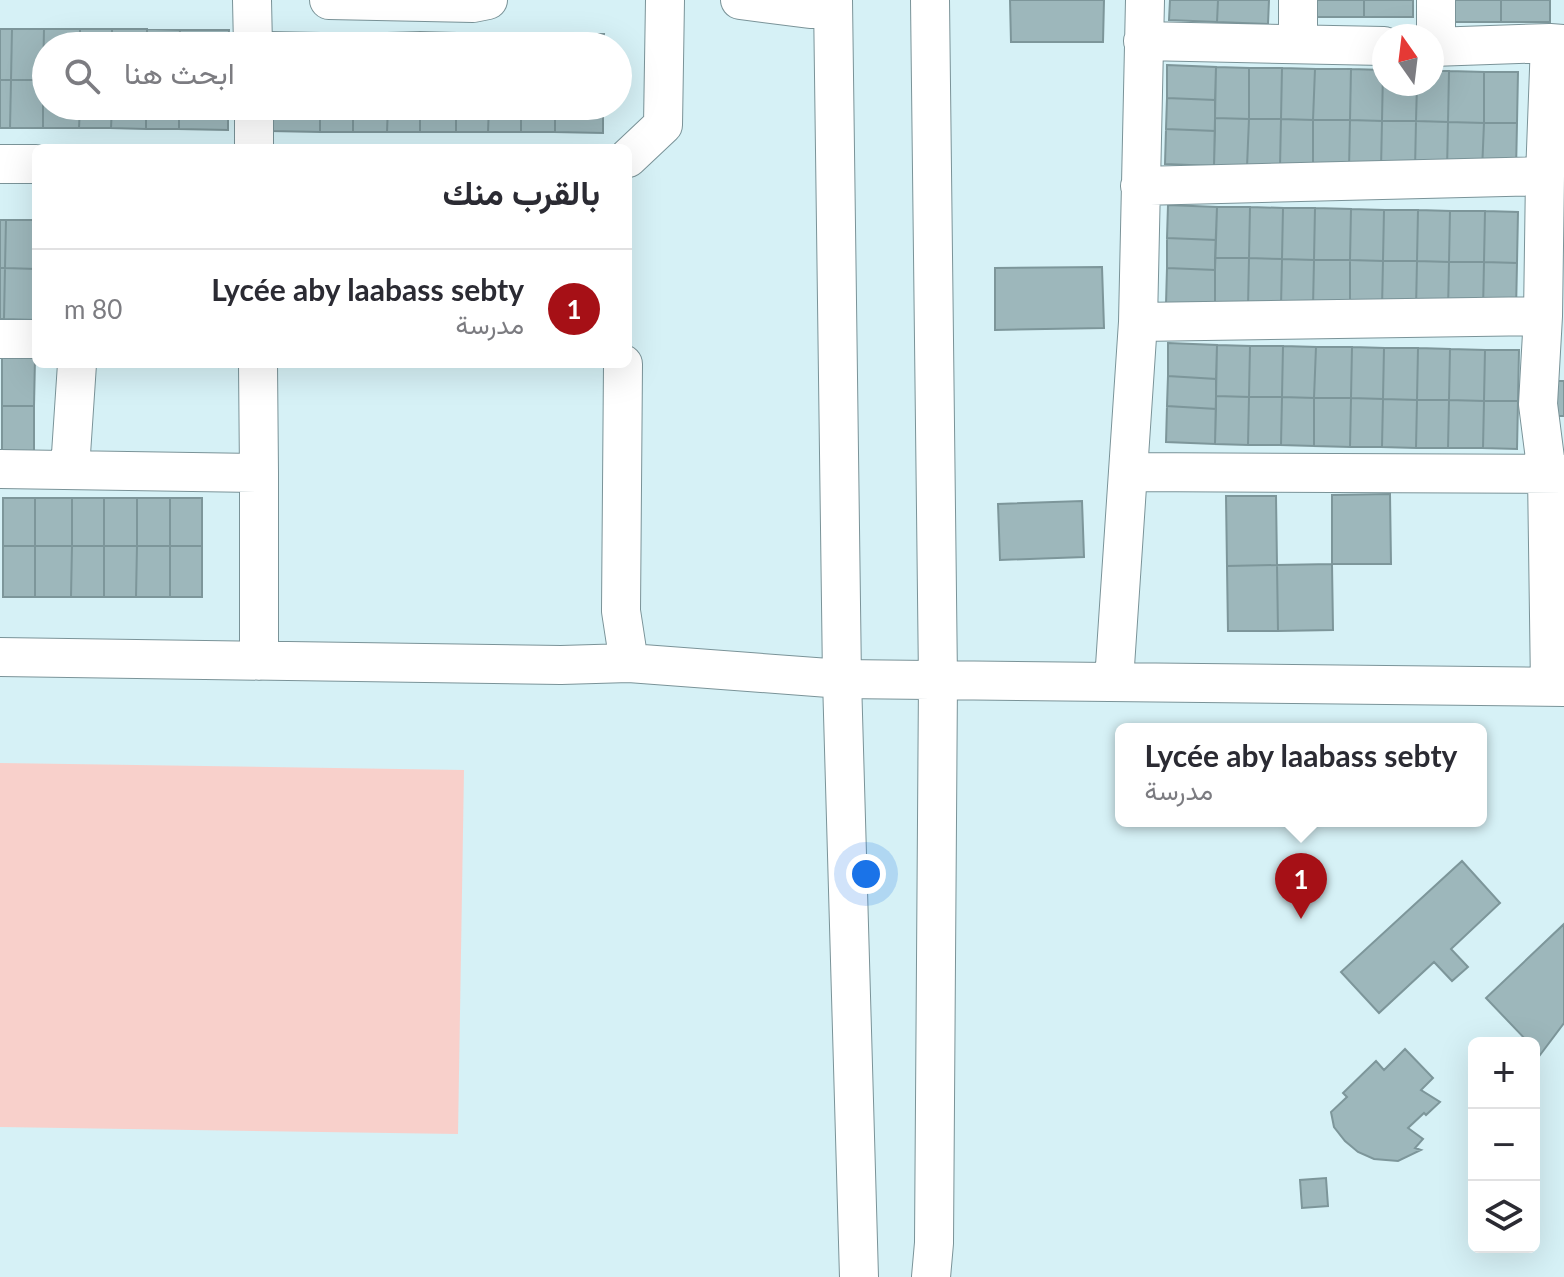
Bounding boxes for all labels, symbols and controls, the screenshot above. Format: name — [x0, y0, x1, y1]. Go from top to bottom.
north arrow — [1372, 24, 1444, 96]
search box — [32, 32, 632, 120]
icon: search — [60, 54, 104, 98]
text: ابحث هنا — [124, 54, 235, 90]
text: بالقرب منك — [442, 171, 600, 212]
text: Lycée aby laabass sebty — [211, 271, 524, 307]
text: 80 m — [64, 293, 122, 325]
text: 1 — [566, 293, 582, 325]
text: مدرسة — [455, 308, 524, 340]
popup — [1115, 723, 1487, 827]
text: Lycée aby laabass sebty — [1145, 737, 1457, 773]
text: مدرسة — [1145, 774, 1213, 806]
pin: 1 — [1275, 853, 1327, 919]
your location — [846, 854, 886, 894]
map controls — [1468, 1037, 1540, 1253]
button: + — [1468, 1037, 1540, 1109]
button: − — [1468, 1109, 1540, 1181]
button: layers — [1468, 1181, 1540, 1253]

